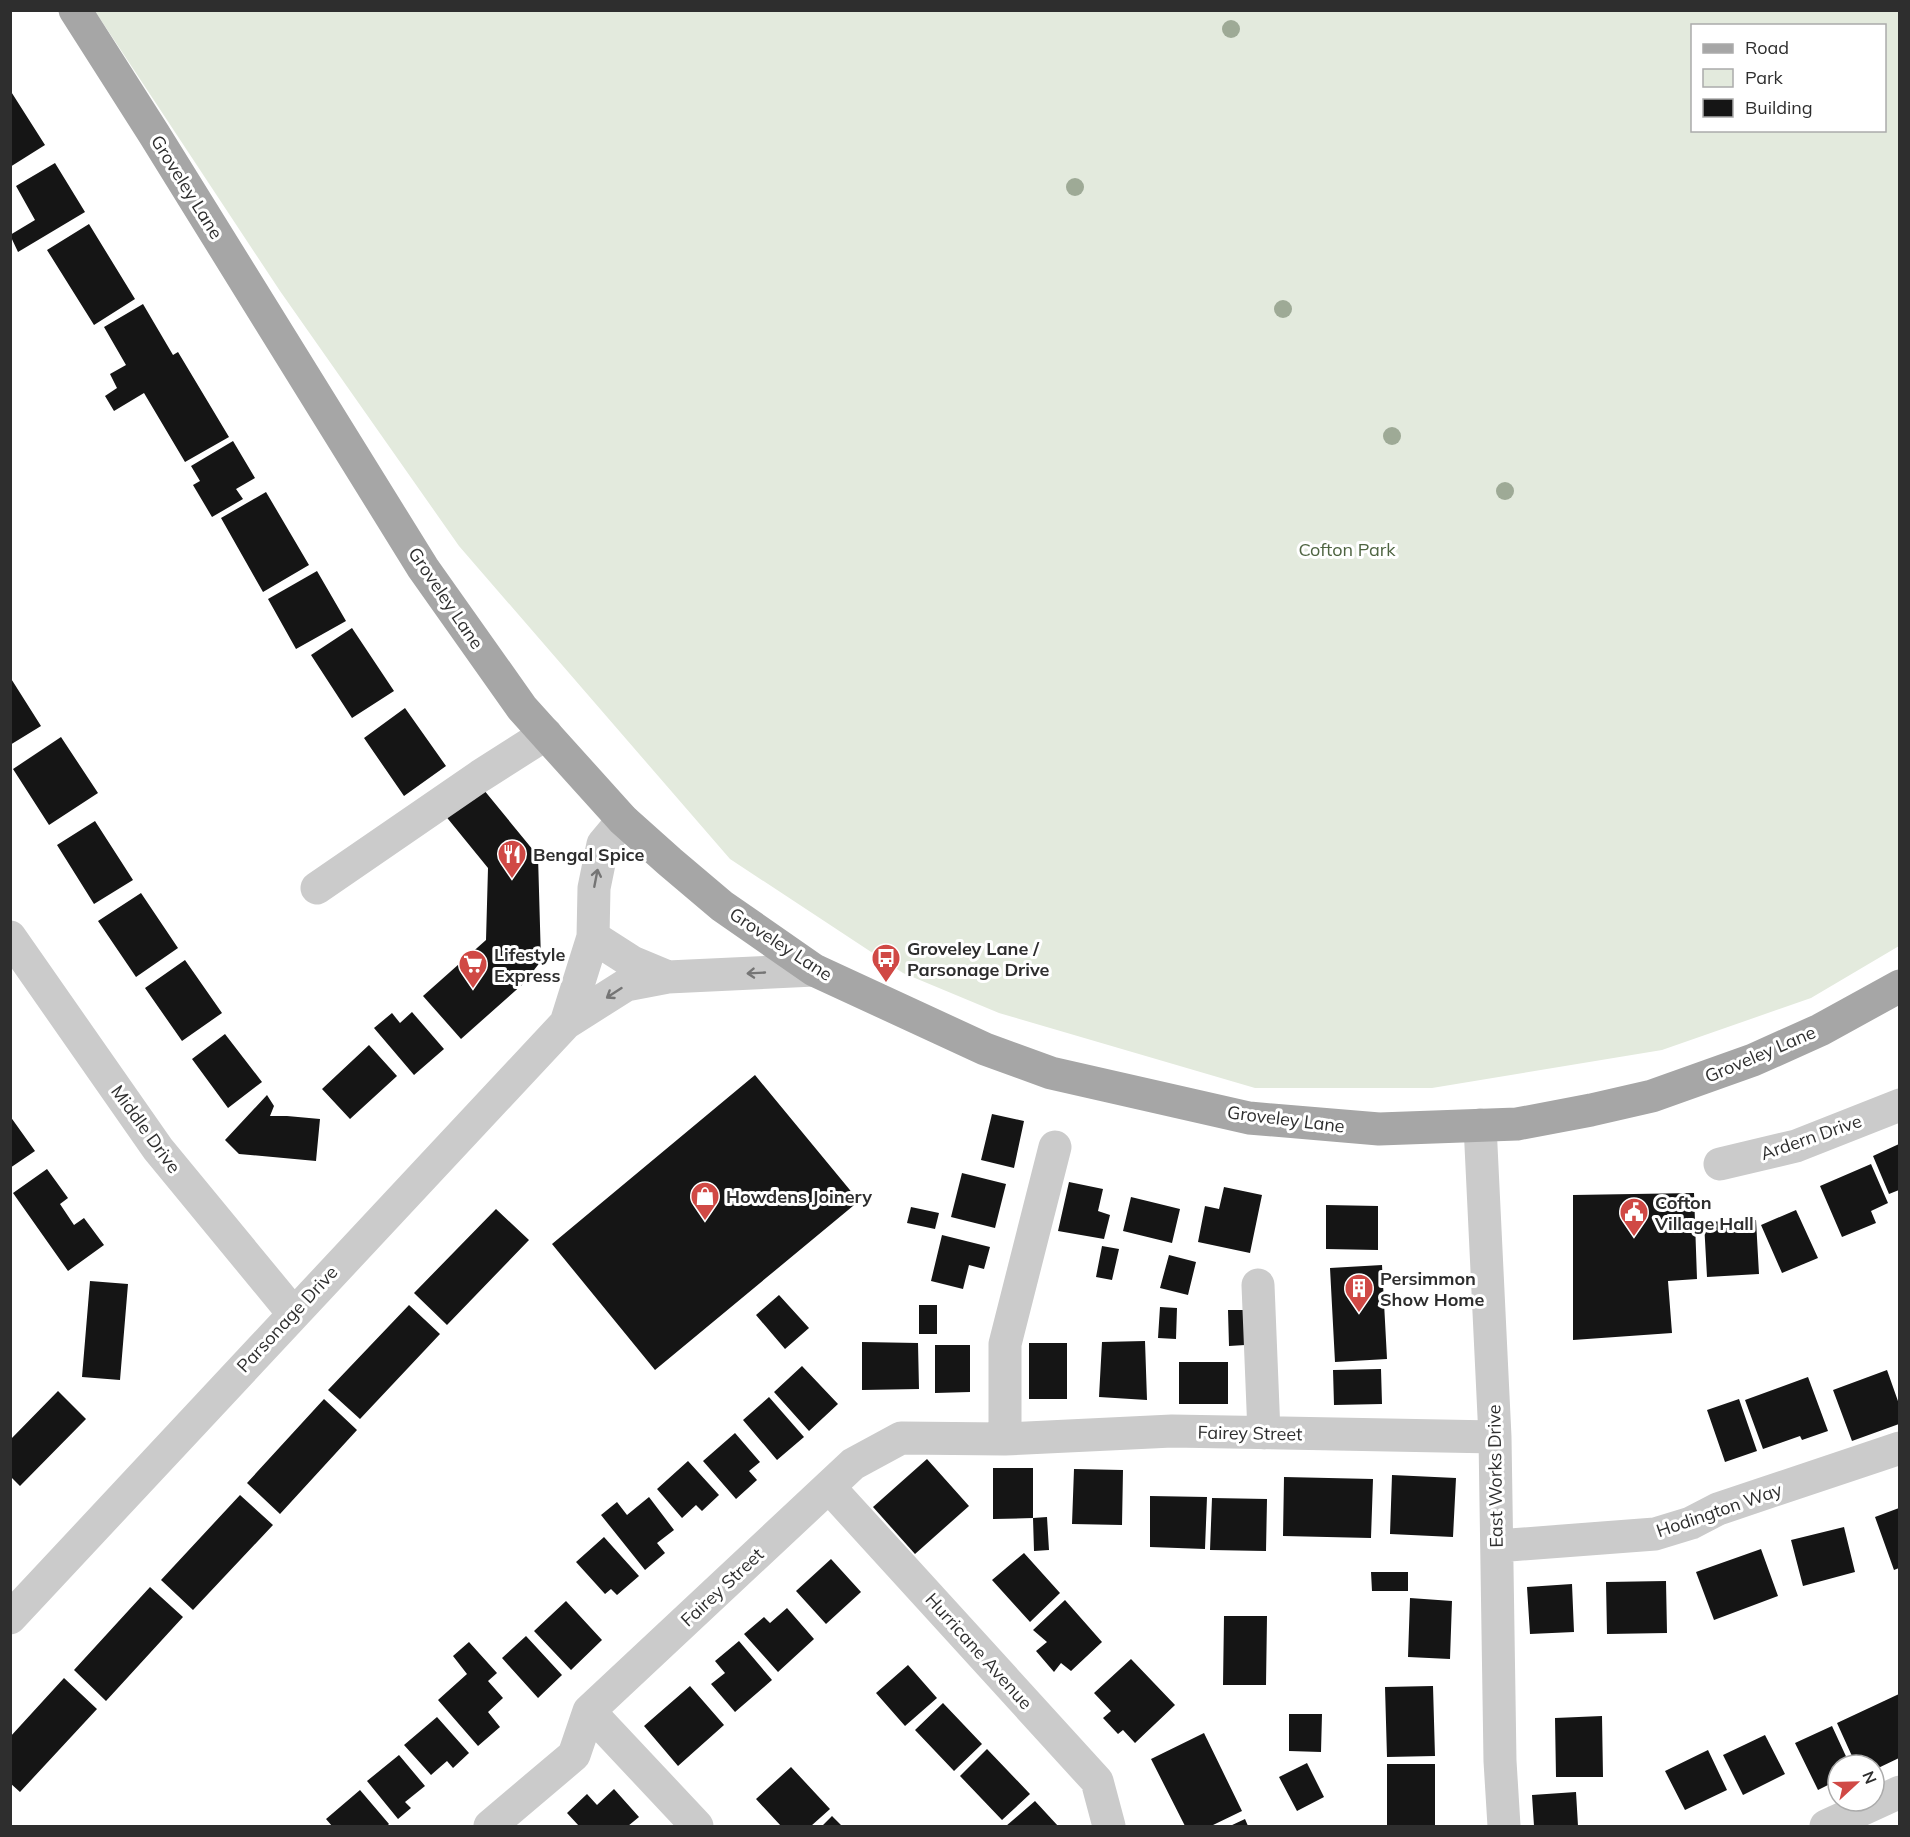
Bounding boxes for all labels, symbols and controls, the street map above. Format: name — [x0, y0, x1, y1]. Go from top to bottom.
legend — [1691, 24, 1886, 132]
text: Road — [1745, 36, 1789, 59]
text: Park — [1745, 66, 1784, 89]
text: Building — [1745, 96, 1813, 119]
street label: Groveley Lane — [146, 131, 228, 243]
park label: Cofton Park — [1298, 538, 1396, 561]
street label: Groveley Lane — [403, 543, 489, 653]
restaurant icon: Bengal Spice — [496, 838, 528, 880]
place label: Bengal Spice — [533, 843, 644, 866]
one-way arrow — [591, 869, 602, 889]
street label: Groveley Lane — [725, 902, 837, 986]
place label: Groveley Lane / Parsonage Drive — [907, 937, 1049, 981]
bus stop icon: Groveley Lane / Parsonage Drive — [870, 942, 902, 984]
place label: Lifestyle Express — [494, 943, 565, 987]
supermarket icon: Lifestyle Express — [457, 948, 489, 990]
one-way arrow — [746, 967, 766, 978]
one-way arrow — [606, 987, 623, 999]
street label: Groveley Lane — [1701, 1020, 1819, 1088]
street label: Middle Drive — [106, 1080, 186, 1178]
street label: Groveley Lane — [1226, 1100, 1346, 1138]
street label: Ardern Drive — [1757, 1109, 1865, 1165]
shop icon: Howdens Joinery — [689, 1180, 721, 1222]
place label: Howdens Joinery — [726, 1185, 872, 1208]
place label: Cofton Village Hall — [1654, 1191, 1754, 1235]
public building icon: Cofton Village Hall — [1618, 1196, 1650, 1238]
street label: Parsonage Drive — [232, 1261, 342, 1377]
place label: Persimmon Show Home — [1380, 1267, 1485, 1311]
building icon: Persimmon Show Home — [1343, 1272, 1375, 1314]
street label: East Works Drive — [1482, 1404, 1508, 1548]
street label: Fairey Street — [1197, 1421, 1303, 1445]
street label: Hodington Way — [1653, 1478, 1785, 1542]
street label: Fairey Street — [676, 1543, 768, 1631]
street label: Hurricane Avenue — [921, 1588, 1037, 1714]
north arrow — [1826, 1753, 1886, 1813]
text: N — [1858, 1768, 1881, 1787]

